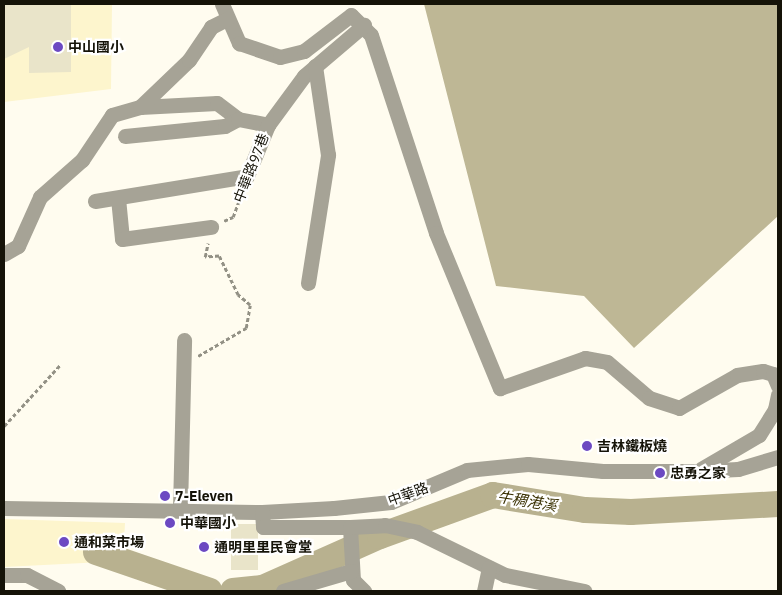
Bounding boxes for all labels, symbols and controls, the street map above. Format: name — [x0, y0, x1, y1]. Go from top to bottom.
place label: 中山國小 — [68, 39, 124, 55]
marker: 中山國小 — [52, 41, 64, 53]
street label: 中華路97巷 — [230, 131, 272, 205]
place label: 吉林鐵板燒 — [597, 438, 667, 454]
marker: 吉林鐵板燒 — [581, 440, 593, 452]
place label: 忠勇之家 — [670, 465, 726, 481]
marker: 忠勇之家 — [654, 467, 666, 479]
street label: 中華路 — [385, 479, 431, 509]
water label: 牛稠港溪 — [496, 487, 558, 515]
place label: 7-Eleven — [175, 488, 233, 504]
marker: 7-Eleven — [159, 490, 171, 502]
place label: 中華國小 — [180, 515, 236, 531]
marker: 中華國小 — [164, 517, 176, 529]
place label: 通和菜市場 — [74, 534, 144, 550]
marker: 通和菜市場 — [58, 536, 70, 548]
place label: 通明里里民會堂 — [214, 539, 312, 555]
marker: 通明里里民會堂 — [198, 541, 210, 553]

